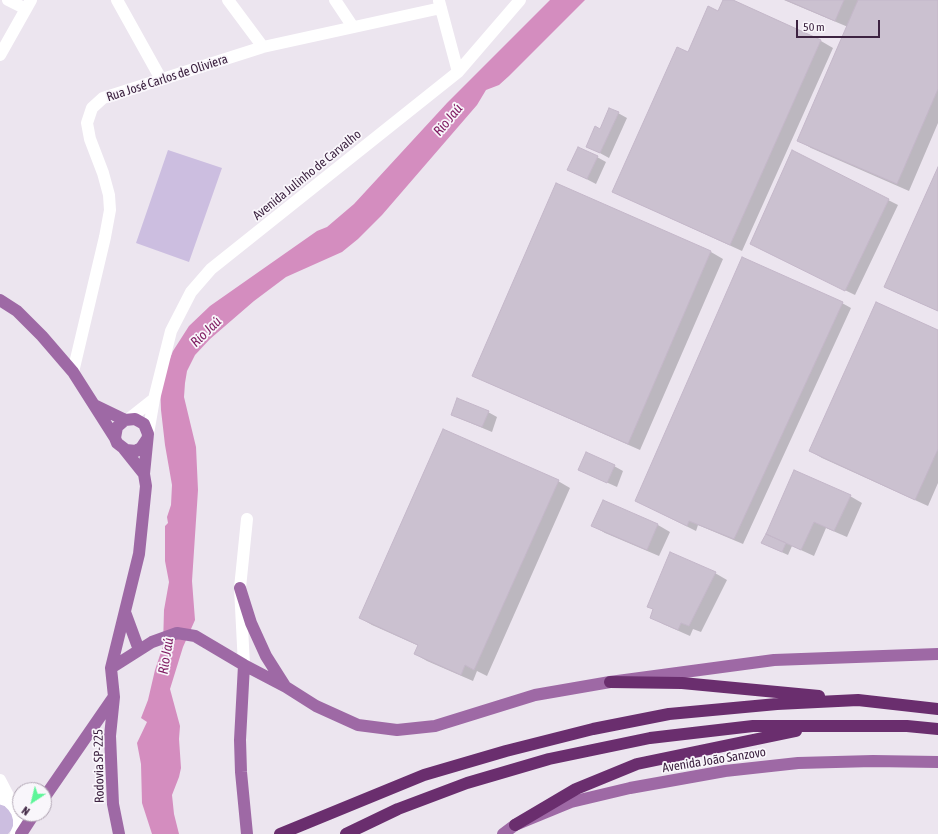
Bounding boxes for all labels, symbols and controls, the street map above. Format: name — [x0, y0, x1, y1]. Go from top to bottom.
scale bar — [798, 12, 882, 38]
text: 50 m — [803, 20, 825, 34]
street label: Rua José Carlos de Oliviera — [104, 51, 230, 105]
water label: Rio Jaú — [430, 101, 466, 139]
street label: Avenida Julinho de Carvalho — [250, 127, 364, 223]
water label: Rio Jaú — [187, 313, 225, 351]
water label: Rio Jaú — [155, 637, 177, 675]
street label: Rodovia SP-225 — [91, 729, 107, 803]
street label: Avenida João Sanzovo — [661, 744, 767, 776]
north arrow — [12, 782, 52, 822]
text: N — [20, 804, 32, 818]

